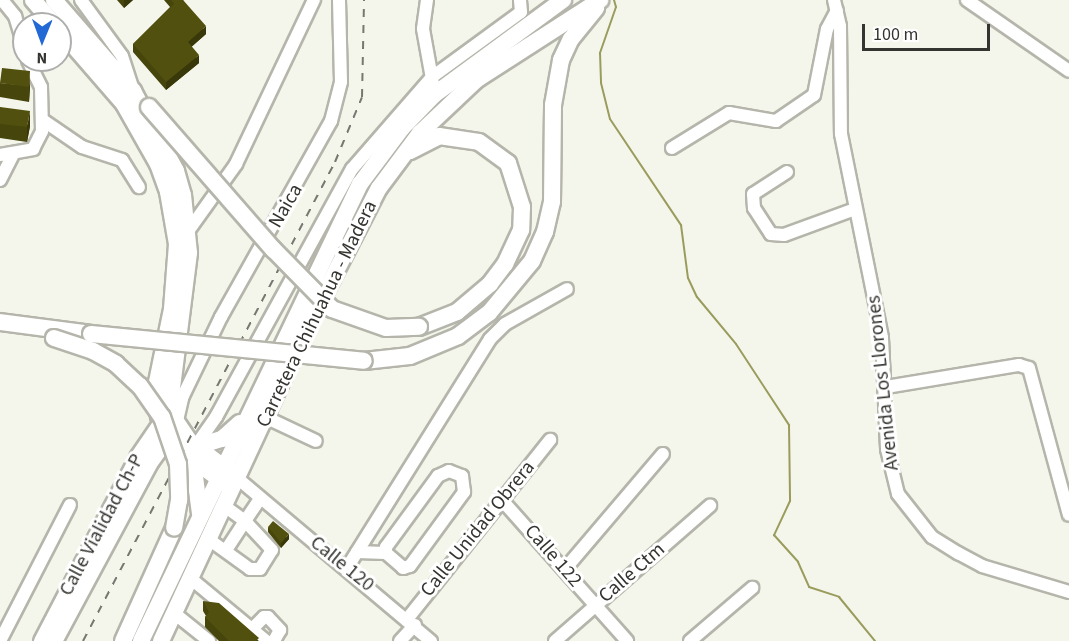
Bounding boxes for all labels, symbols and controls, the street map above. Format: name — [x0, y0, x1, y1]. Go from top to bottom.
north arrow — [12, 12, 72, 72]
scale bar — [865, 12, 992, 50]
text: 100 m — [873, 22, 918, 47]
text: N — [36, 47, 47, 69]
street label: Naica — [264, 180, 308, 232]
street label: Carretera Chihuahua - Madera — [252, 197, 382, 431]
street label: Avenida Los Llorones — [862, 294, 904, 472]
street label: Calle Vialidad Ch-P — [55, 450, 149, 600]
street label: Calle Unidad Obrera — [416, 456, 540, 602]
street label: Calle 122 — [519, 520, 587, 592]
street label: Calle 120 — [305, 531, 379, 597]
street label: Calle Ctm — [594, 538, 670, 608]

